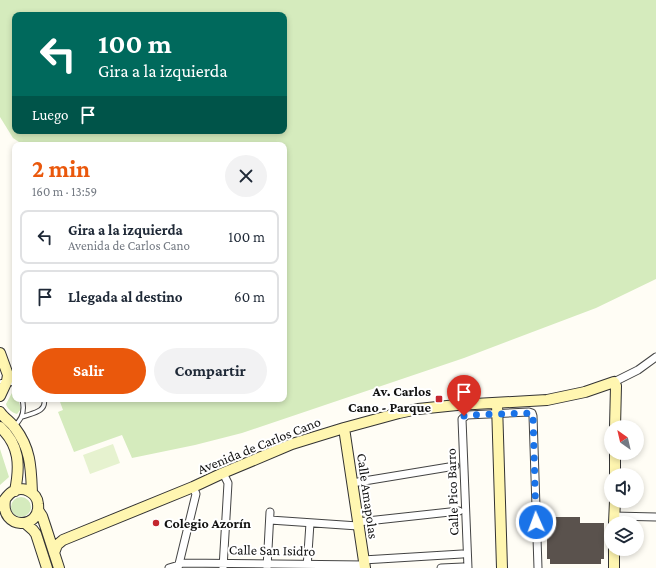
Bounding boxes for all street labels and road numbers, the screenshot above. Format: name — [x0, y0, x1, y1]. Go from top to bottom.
street label: Avenida de Carlos Cano — [195, 413, 323, 477]
street label: Calle Pico Barro — [442, 448, 462, 536]
street label: Calle Amapolas — [354, 452, 382, 540]
street label: Calle San Isidro — [229, 541, 315, 559]

